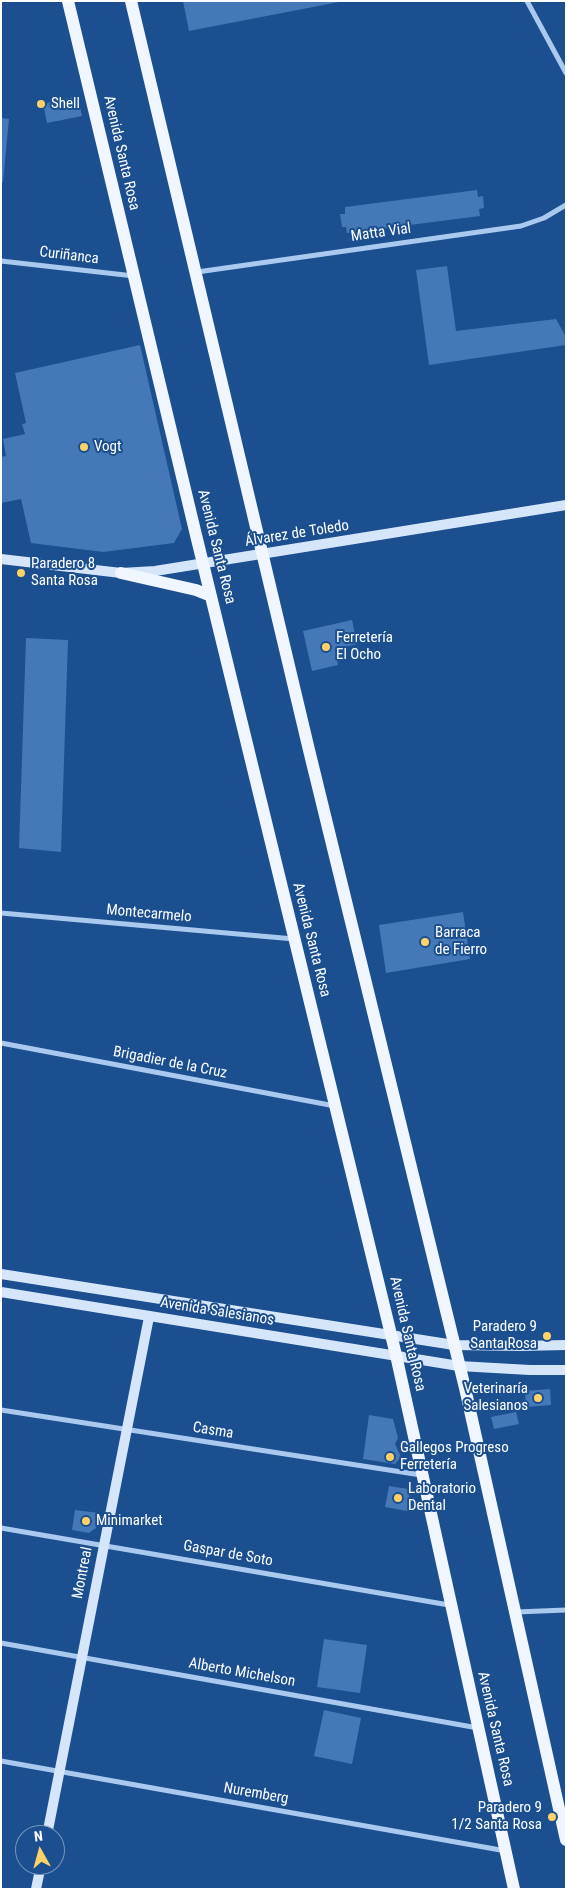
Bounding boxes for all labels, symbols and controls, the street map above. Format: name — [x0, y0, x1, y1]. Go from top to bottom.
street label: Avenida Santa Rosa — [99, 94, 143, 212]
place label: Shell — [51, 95, 80, 113]
marker: Shell — [35, 98, 47, 110]
street label: Matta Vial — [350, 220, 412, 246]
street label: Curiñanca — [38, 243, 100, 269]
place label: Vogt — [94, 438, 121, 456]
marker: Vogt — [78, 441, 90, 453]
street label: Avenida Santa Rosa — [193, 488, 239, 606]
street label: Álvarez de Toledo — [244, 517, 350, 551]
place label: Paradero 8 Santa Rosa — [31, 555, 98, 590]
marker: Paradero 8 Santa Rosa — [15, 567, 27, 579]
place label: Ferretería El Ocho — [336, 629, 393, 664]
marker: Ferretería El Ocho — [320, 641, 332, 653]
street label: Avenida Santa Rosa — [288, 881, 334, 999]
street label: Montecarmelo — [106, 901, 192, 927]
place label: Barraca de Fierro — [435, 924, 487, 959]
marker: Barraca de Fierro — [419, 936, 431, 948]
street label: Brigadier de la Cruz — [112, 1043, 228, 1083]
street label: Avenida Santa Rosa — [385, 1275, 429, 1393]
street label: Avenida Salesianos — [159, 1294, 275, 1330]
place label: Paradero 9 Santa Rosa — [470, 1318, 537, 1353]
marker: Paradero 9 Santa Rosa — [541, 1330, 553, 1342]
place label: Veterinaría Salesianos — [463, 1380, 528, 1415]
marker: Veterinaría Salesianos — [532, 1392, 544, 1404]
street label: Casma — [191, 1419, 235, 1443]
place label: Gallegos Progreso Ferretería — [400, 1439, 509, 1474]
marker: Gallegos Progreso Ferretería — [384, 1451, 396, 1463]
place label: Laboratorio Dental — [408, 1480, 476, 1515]
marker: Laboratorio Dental — [392, 1492, 404, 1504]
place label: Minimarket — [96, 1512, 163, 1530]
marker: Minimarket — [80, 1515, 92, 1527]
street label: Gaspar de Soto — [182, 1537, 274, 1571]
street label: Montreal — [69, 1545, 97, 1601]
street label: Alberto Michelson — [187, 1655, 297, 1691]
street label: Avenida Santa Rosa — [473, 1670, 517, 1788]
street label: Nuremberg — [222, 1779, 290, 1809]
place label: Paradero 9 1/2 Santa Rosa — [451, 1799, 542, 1834]
marker: Paradero 9 1/2 Santa Rosa — [546, 1811, 558, 1823]
north arrow — [15, 1825, 65, 1875]
text: N — [33, 1828, 44, 1845]

